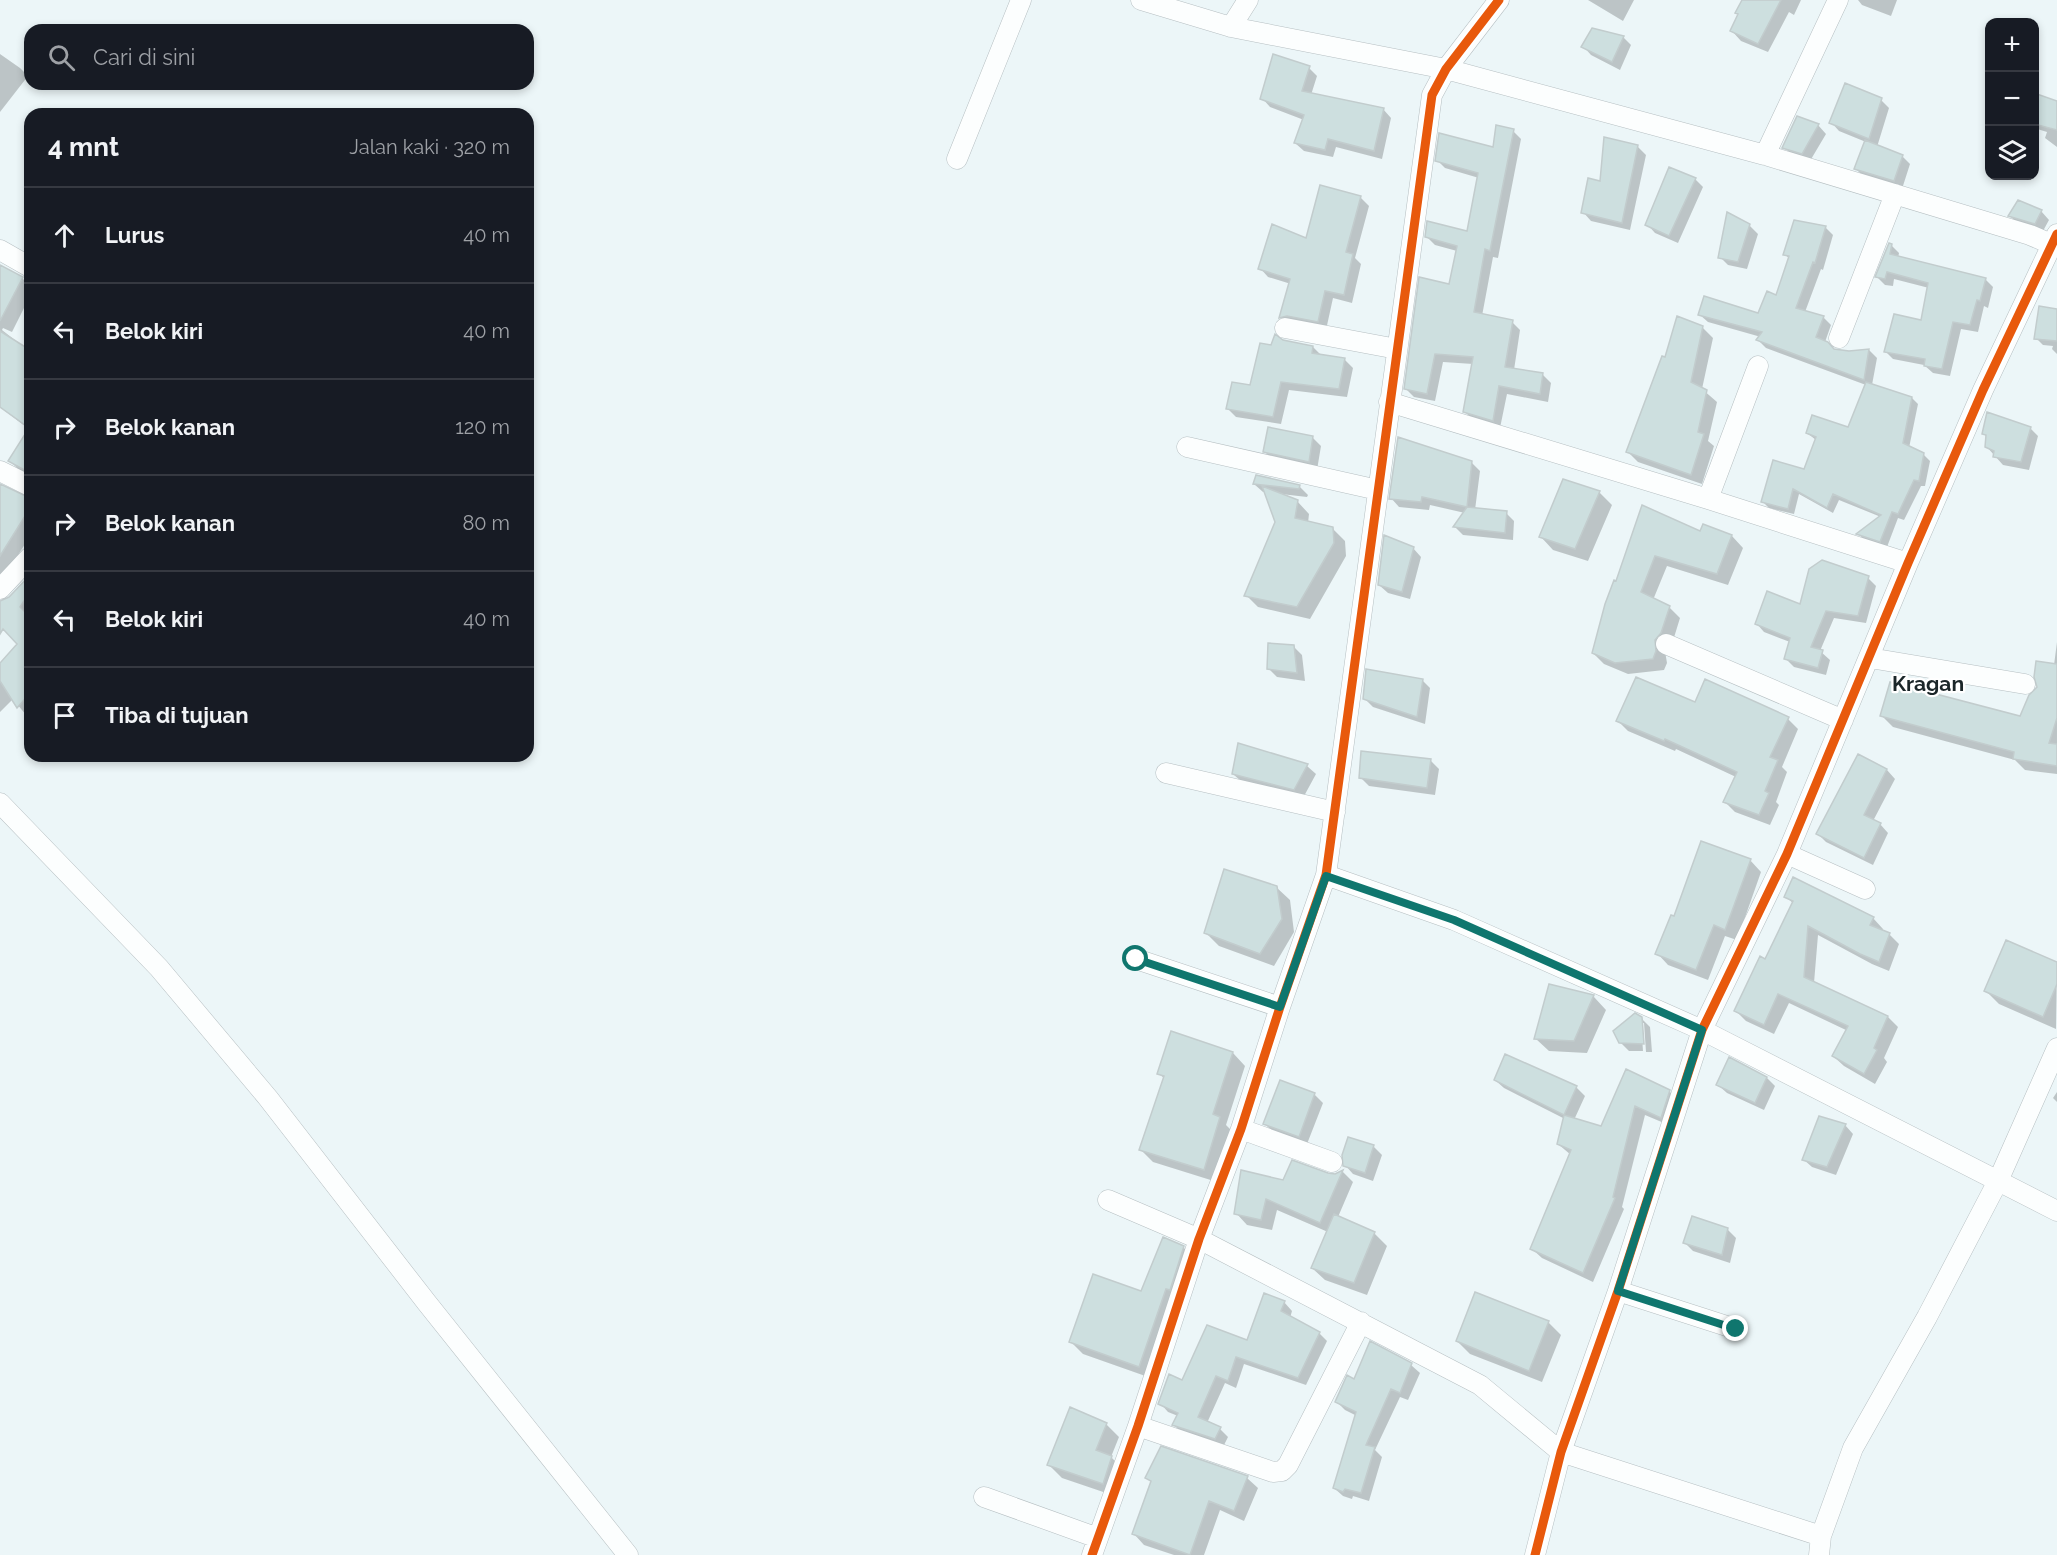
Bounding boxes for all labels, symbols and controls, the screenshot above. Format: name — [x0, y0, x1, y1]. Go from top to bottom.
map controls — [1985, 18, 2039, 180]
button: + — [1985, 18, 2039, 72]
search box — [24, 24, 534, 90]
icon: search — [45, 41, 78, 74]
text: Cari di sini — [93, 44, 195, 70]
button: − — [1985, 72, 2039, 126]
button: layers — [1985, 126, 2039, 180]
text: 4 mnt — [48, 132, 119, 162]
text: Jalan kaki · 320 m — [349, 135, 510, 159]
icon: ahead — [48, 219, 81, 252]
text: Lurus — [105, 222, 164, 248]
text: 40 m — [463, 223, 510, 247]
icon: left — [48, 315, 81, 348]
text: Belok kiri — [105, 318, 203, 344]
text: 40 m — [463, 319, 510, 343]
icon: right — [48, 411, 81, 444]
text: Belok kanan — [105, 414, 235, 440]
text: 120 m — [455, 415, 510, 439]
icon: right — [48, 507, 81, 540]
text: Belok kanan — [105, 510, 235, 536]
text: 80 m — [462, 511, 510, 535]
icon: left — [48, 603, 81, 636]
text: Belok kiri — [105, 606, 203, 632]
text: 40 m — [463, 607, 510, 631]
district label: Kragan — [1892, 671, 1964, 696]
icon: arrive — [48, 699, 81, 732]
text: Tiba di tujuan — [105, 702, 248, 728]
route start — [1122, 945, 1148, 971]
route end — [1722, 1315, 1748, 1341]

